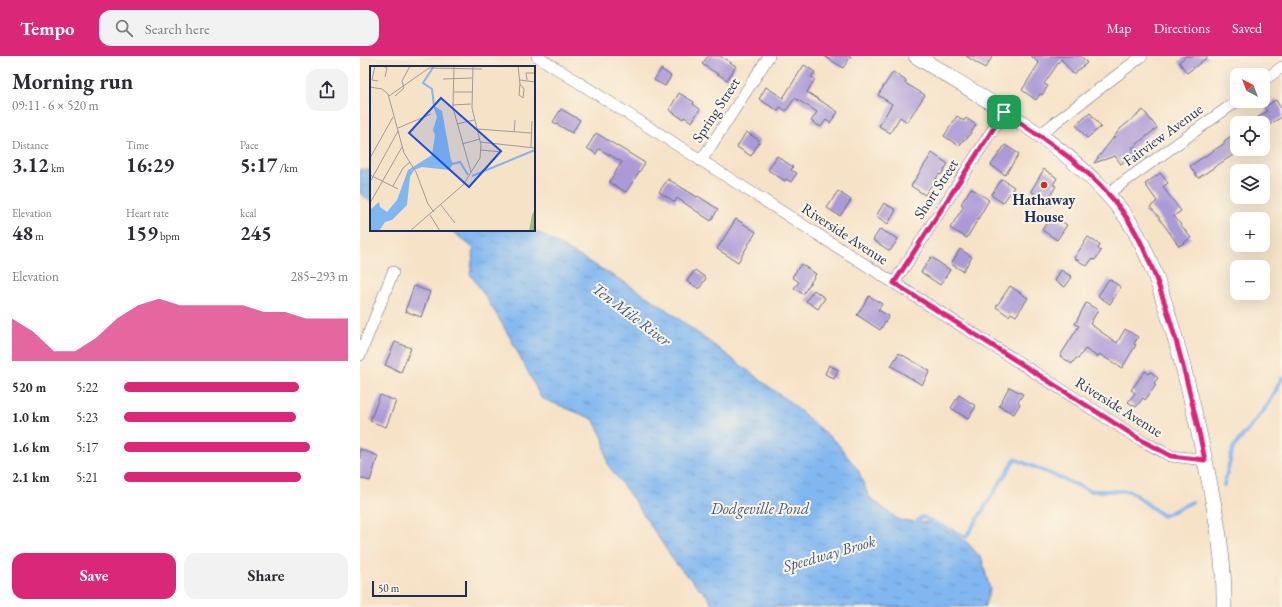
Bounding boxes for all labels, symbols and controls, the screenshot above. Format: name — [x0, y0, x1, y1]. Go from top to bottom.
search box — [99, 10, 379, 46]
text: Tempo — [20, 16, 75, 41]
icon: search — [113, 17, 135, 39]
text: Search here — [145, 19, 210, 38]
text: Map — [1106, 19, 1132, 37]
text: Directions — [1154, 19, 1210, 37]
text: Saved — [1232, 19, 1262, 37]
inset map — [370, 66, 535, 231]
text: Morning run — [12, 67, 133, 96]
north arrow — [1230, 68, 1270, 108]
map controls — [1230, 68, 1270, 300]
button: share — [306, 69, 348, 111]
street label: Spring Street — [687, 73, 744, 146]
pin — [987, 95, 1021, 129]
text: 09:11 · 6 × 520 m — [12, 97, 99, 114]
street label: Fairview Avenue — [1119, 99, 1207, 170]
icon: arrive — [993, 101, 1015, 123]
button: locate — [1230, 116, 1270, 156]
text: Distance — [12, 138, 49, 152]
text: Time — [126, 138, 149, 152]
text: Pace — [240, 138, 258, 152]
text: 3.12 — [12, 152, 49, 178]
text: 16:29 — [126, 152, 174, 178]
text: 5:17 — [240, 152, 277, 178]
street label: Short Street — [909, 155, 962, 222]
text: km — [49, 161, 65, 175]
text: /km — [277, 161, 298, 175]
button: layers — [1230, 164, 1270, 204]
marker: Hathaway House — [1039, 180, 1049, 190]
place label: Hathaway House — [1012, 190, 1076, 226]
street label: Riverside Avenue — [798, 199, 892, 269]
text: Elevation — [12, 206, 52, 220]
text: Heart rate — [126, 206, 169, 220]
text: kcal — [240, 206, 257, 220]
button: + — [1230, 212, 1270, 252]
text: 48 — [12, 220, 33, 246]
text: 159 — [126, 220, 158, 246]
text: 245 — [240, 220, 272, 246]
text: m — [33, 229, 44, 243]
text: bpm — [158, 229, 180, 243]
button: − — [1230, 260, 1270, 300]
text: Elevation — [12, 268, 59, 285]
text: 285–293 m — [291, 268, 348, 285]
water label: Ten Mile River — [588, 278, 676, 351]
street label: Riverside Avenue — [1072, 372, 1167, 441]
text: 520 m — [12, 379, 46, 396]
text: 5:22 — [76, 379, 98, 396]
text: 1.0 km — [12, 409, 50, 426]
text: 5:23 — [76, 409, 98, 426]
text: 1.6 km — [12, 439, 50, 456]
text: 5:17 — [76, 439, 98, 456]
text: 2.1 km — [12, 469, 50, 486]
text: 5:21 — [76, 469, 98, 486]
water label: Dodgeville Pond — [710, 498, 810, 519]
water label: Speedway Brook — [780, 530, 878, 577]
button: Save — [12, 553, 176, 599]
button: Share — [184, 553, 348, 599]
scale bar — [372, 579, 467, 598]
text: 50 m — [378, 581, 399, 595]

